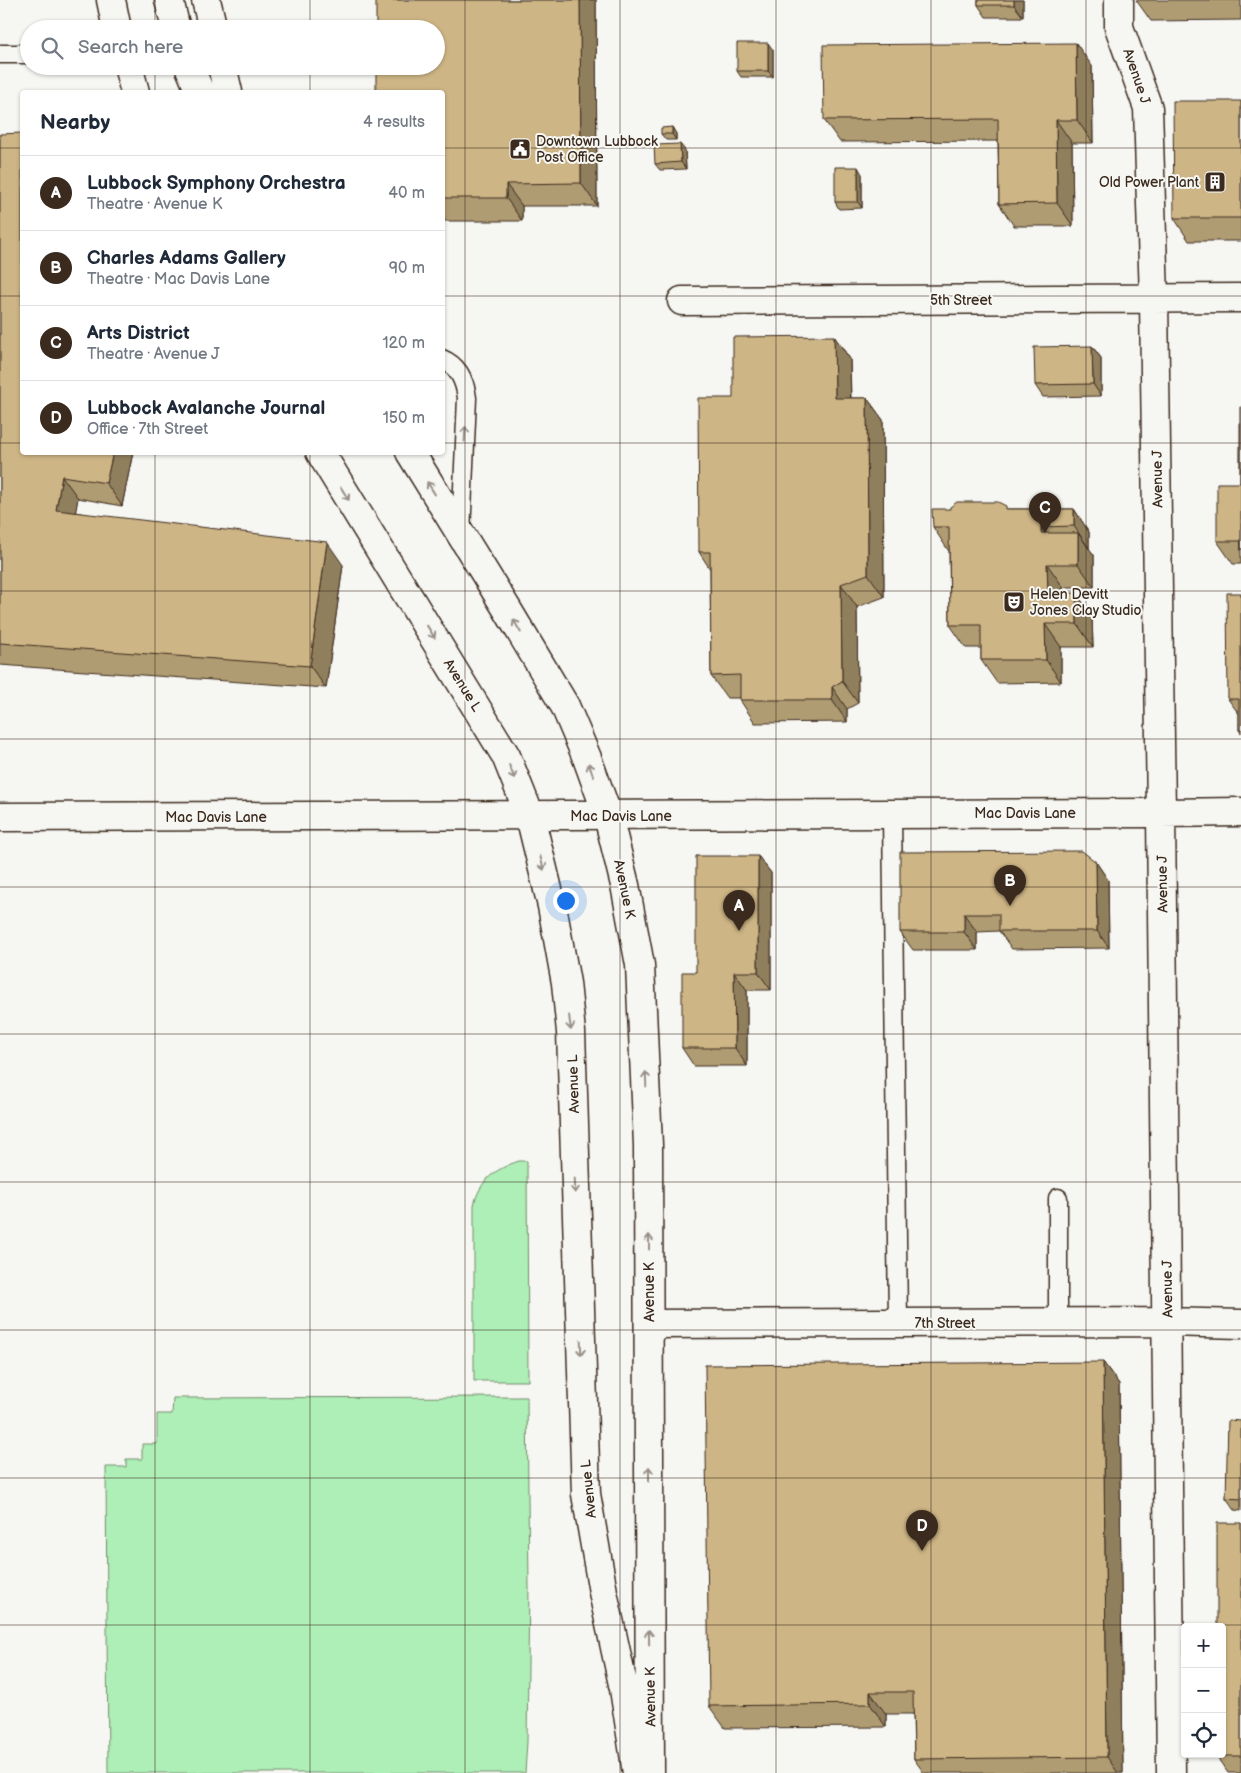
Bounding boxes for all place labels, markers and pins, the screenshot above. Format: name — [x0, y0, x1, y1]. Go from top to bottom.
place label: Downtown Lubbock Post Office — [536, 133, 658, 166]
public building icon: Downtown Lubbock Post Office — [508, 137, 532, 161]
building icon: Old Power Plant — [1203, 170, 1227, 194]
place label: Old Power Plant — [1099, 174, 1200, 191]
pin: C — [1029, 492, 1061, 533]
place label: Helen Devitt Jones Clay Studio — [1030, 586, 1142, 619]
theatre icon: Helen Devitt Jones Clay Studio — [1002, 590, 1026, 614]
pin: B — [994, 865, 1026, 906]
pin: A — [723, 890, 755, 931]
pin: D — [906, 1510, 938, 1551]

